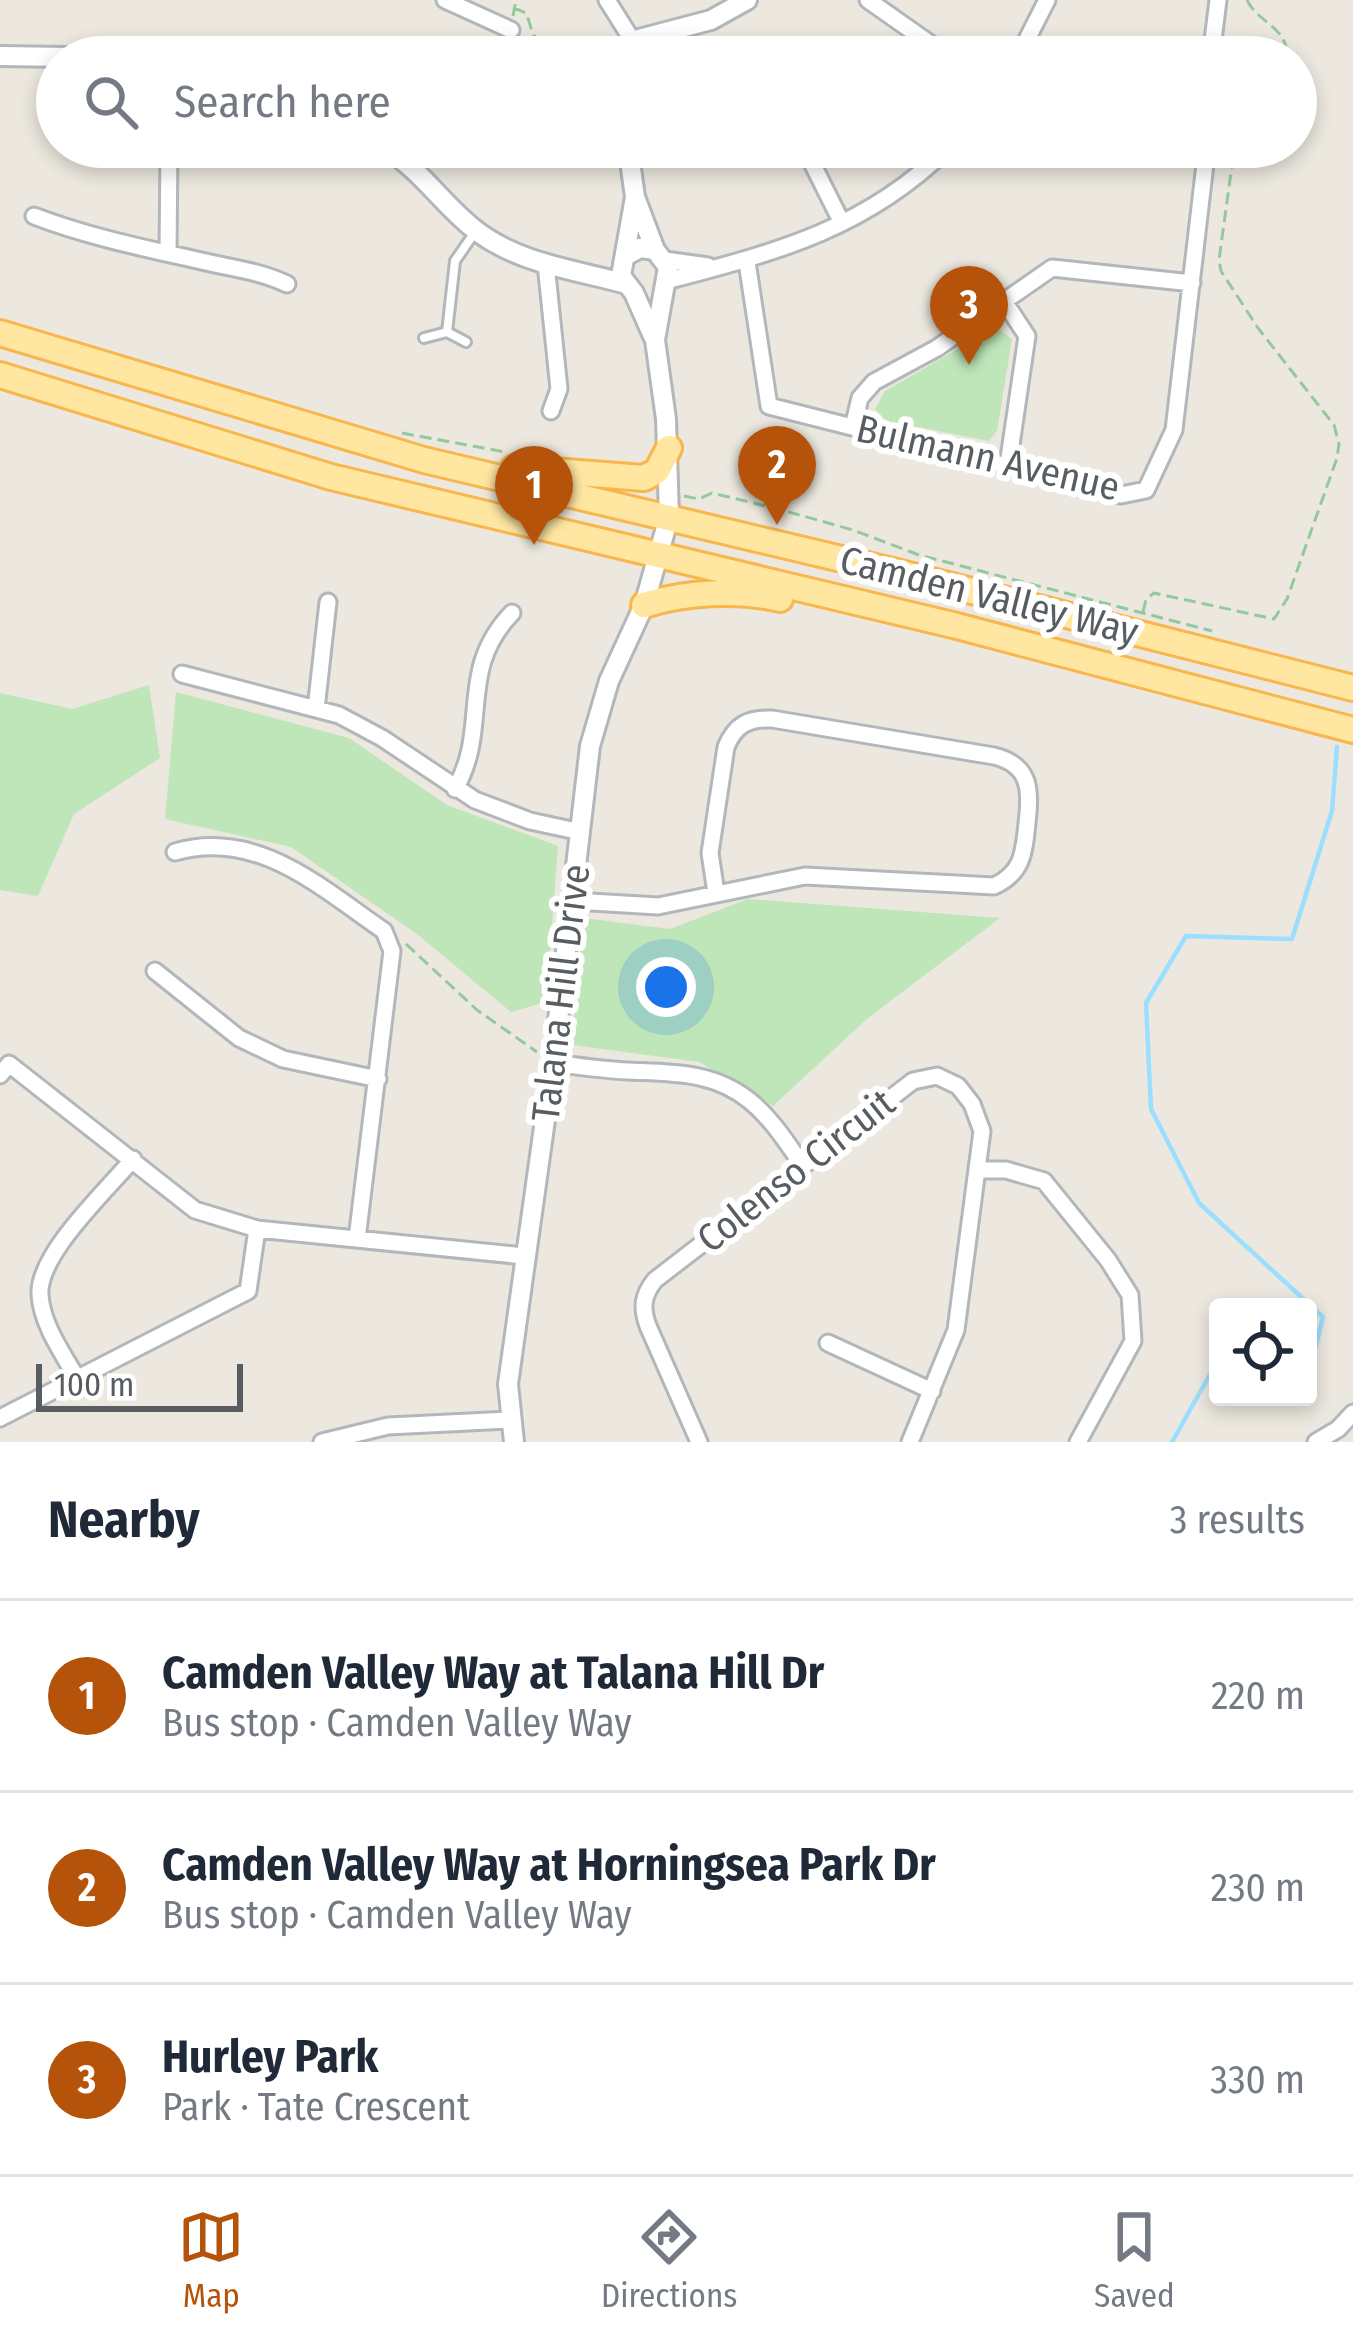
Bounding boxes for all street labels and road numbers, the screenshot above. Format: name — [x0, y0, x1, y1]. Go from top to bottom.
street label: Bulmann Avenue — [852, 405, 1124, 511]
street label: Camden Valley Way — [835, 537, 1143, 655]
street label: Talana Hill Drive — [522, 862, 600, 1124]
street label: Colenso Circuit — [688, 1080, 904, 1262]

